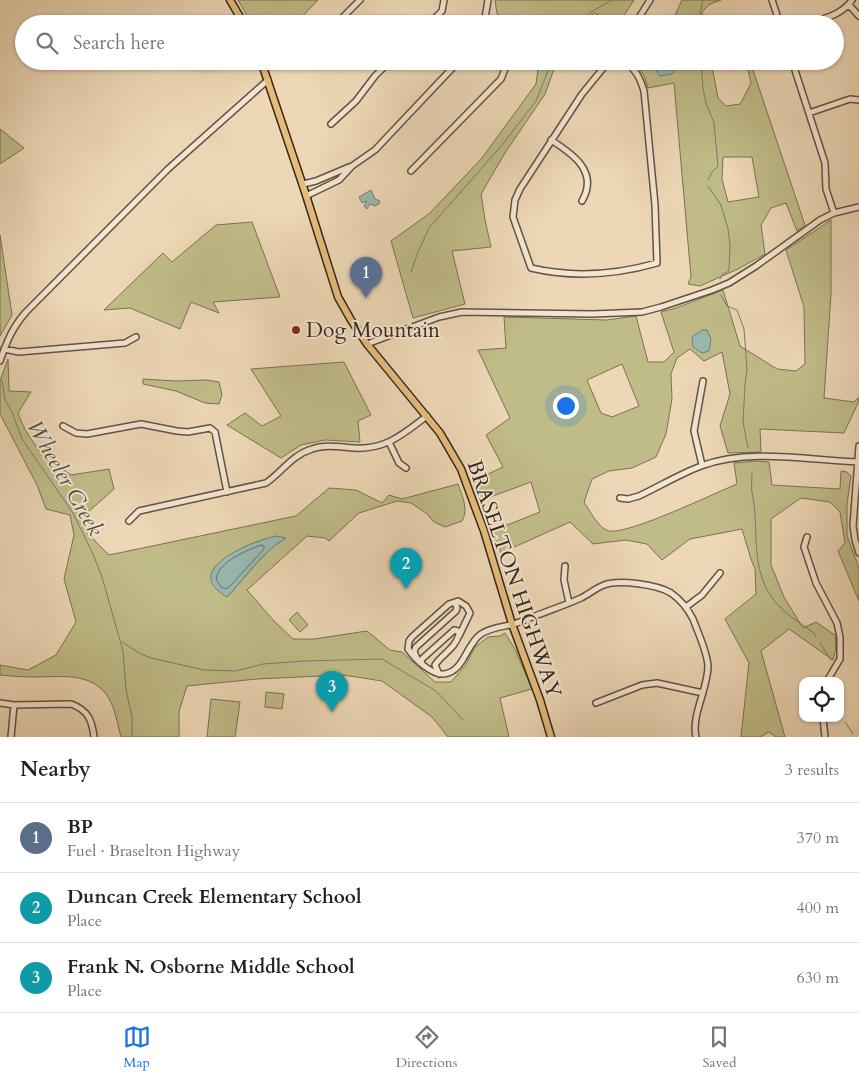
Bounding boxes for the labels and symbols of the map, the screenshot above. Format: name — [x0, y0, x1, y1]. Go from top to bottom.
pin: 1 — [350, 257, 382, 298]
place label: Dog Mountain — [306, 316, 440, 345]
marker: Dog Mountain — [290, 324, 302, 336]
your location — [553, 393, 579, 419]
water label: Wheeler Creek — [20, 414, 110, 542]
street label: BRASELTON HIGHWAY — [460, 456, 568, 702]
pin: 2 — [390, 548, 422, 589]
pin: 3 — [316, 671, 348, 712]

